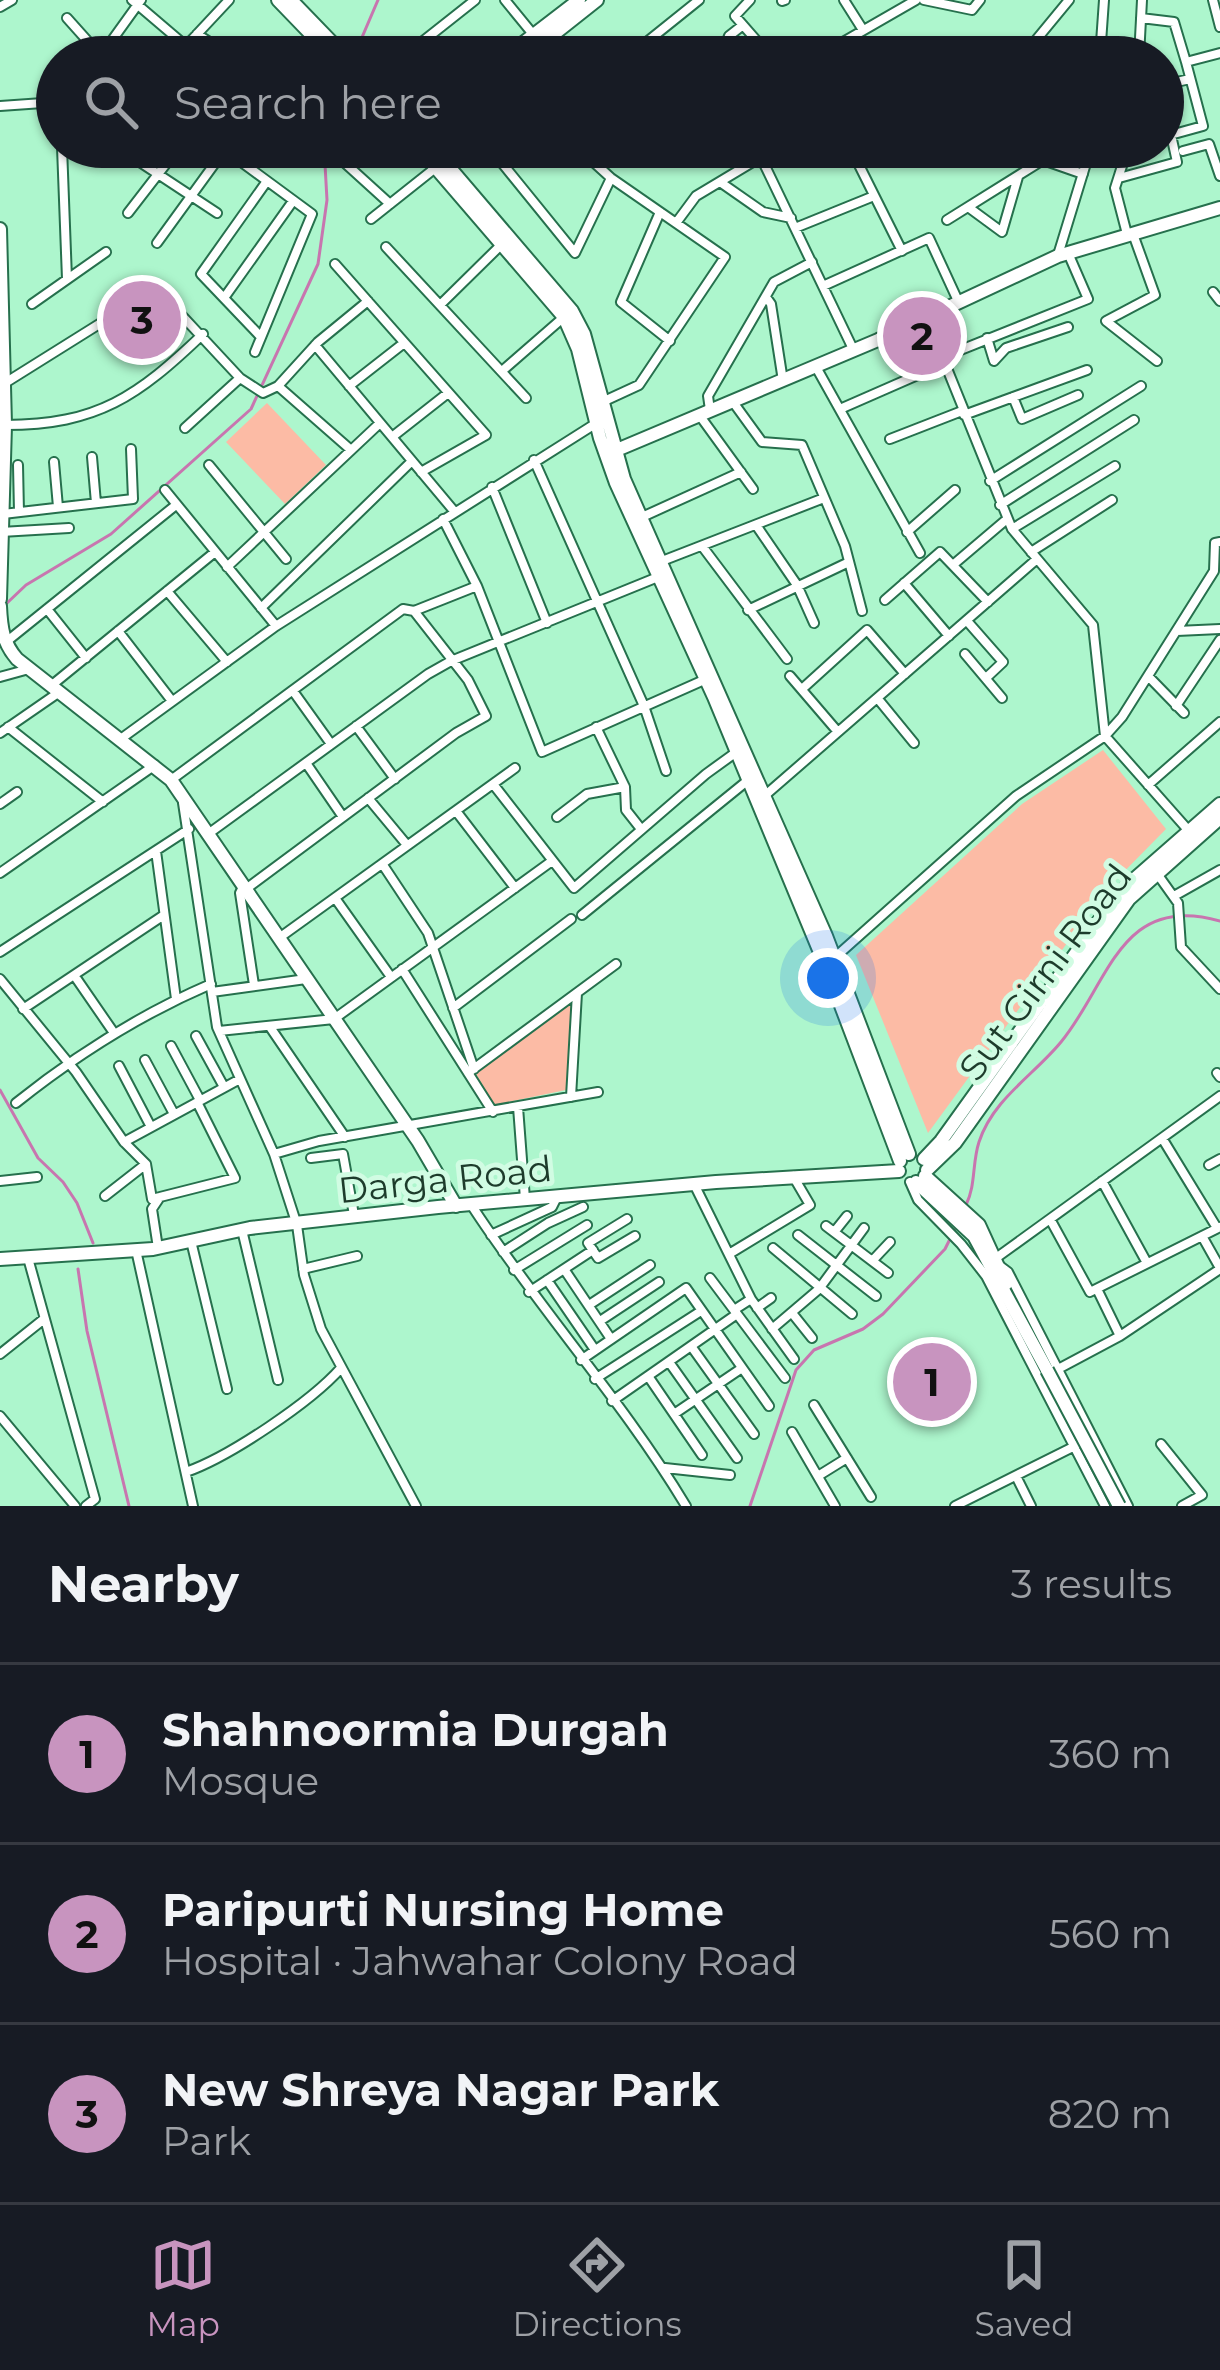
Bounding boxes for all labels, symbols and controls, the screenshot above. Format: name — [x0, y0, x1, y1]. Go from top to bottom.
search box — [36, 36, 1184, 168]
icon: search — [78, 69, 144, 135]
text: Search here — [174, 75, 442, 130]
pin: 3 — [103, 275, 181, 365]
pin: 2 — [883, 291, 961, 381]
street label: Sut Girni Road — [949, 855, 1141, 1089]
your location — [798, 948, 858, 1008]
street label: Darga Road — [336, 1146, 554, 1212]
pin: 1 — [893, 1337, 971, 1427]
text: Nearby — [48, 1553, 239, 1615]
text: 3 results — [1011, 1560, 1172, 1608]
text: Shahnoormia Durgah — [162, 1702, 669, 1757]
text: 1 — [79, 1730, 95, 1778]
text: 360 m — [1049, 1730, 1172, 1778]
text: Mosque — [162, 1757, 319, 1805]
text: Paripurti Nursing Home — [162, 1882, 724, 1937]
text: 2 — [75, 1910, 99, 1958]
text: 560 m — [1049, 1910, 1172, 1958]
text: Hospital · Jahwahar Colony Road — [162, 1937, 798, 1985]
text: New Shreya Nagar Park — [162, 2062, 719, 2117]
text: 3 — [75, 2090, 99, 2138]
text: 820 m — [1048, 2090, 1172, 2138]
text: Park — [162, 2117, 251, 2165]
tab: Map — [146, 2232, 220, 2344]
tab: Directions — [513, 2232, 682, 2344]
tab: Saved — [974, 2232, 1074, 2344]

